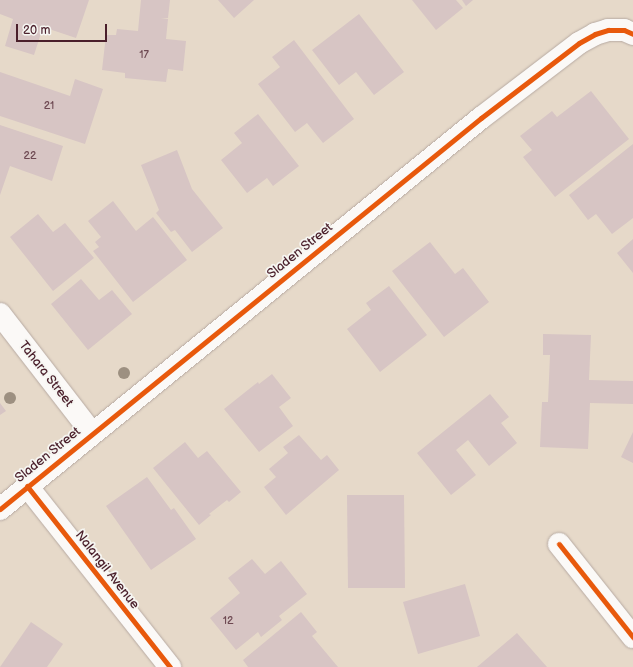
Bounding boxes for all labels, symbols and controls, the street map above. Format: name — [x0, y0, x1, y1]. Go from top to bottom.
scale bar — [18, 16, 109, 42]
text: 20 m — [23, 23, 50, 38]
house number: 17 — [139, 48, 149, 62]
house number: 21 — [44, 99, 54, 113]
house number: 22 — [24, 149, 36, 163]
street label: Sladen Street — [264, 220, 336, 282]
street label: Tahara Street — [15, 338, 77, 410]
street label: Sladen Street — [12, 424, 84, 486]
street label: Nalangil Avenue — [72, 528, 142, 612]
house number: 12 — [223, 614, 233, 628]

